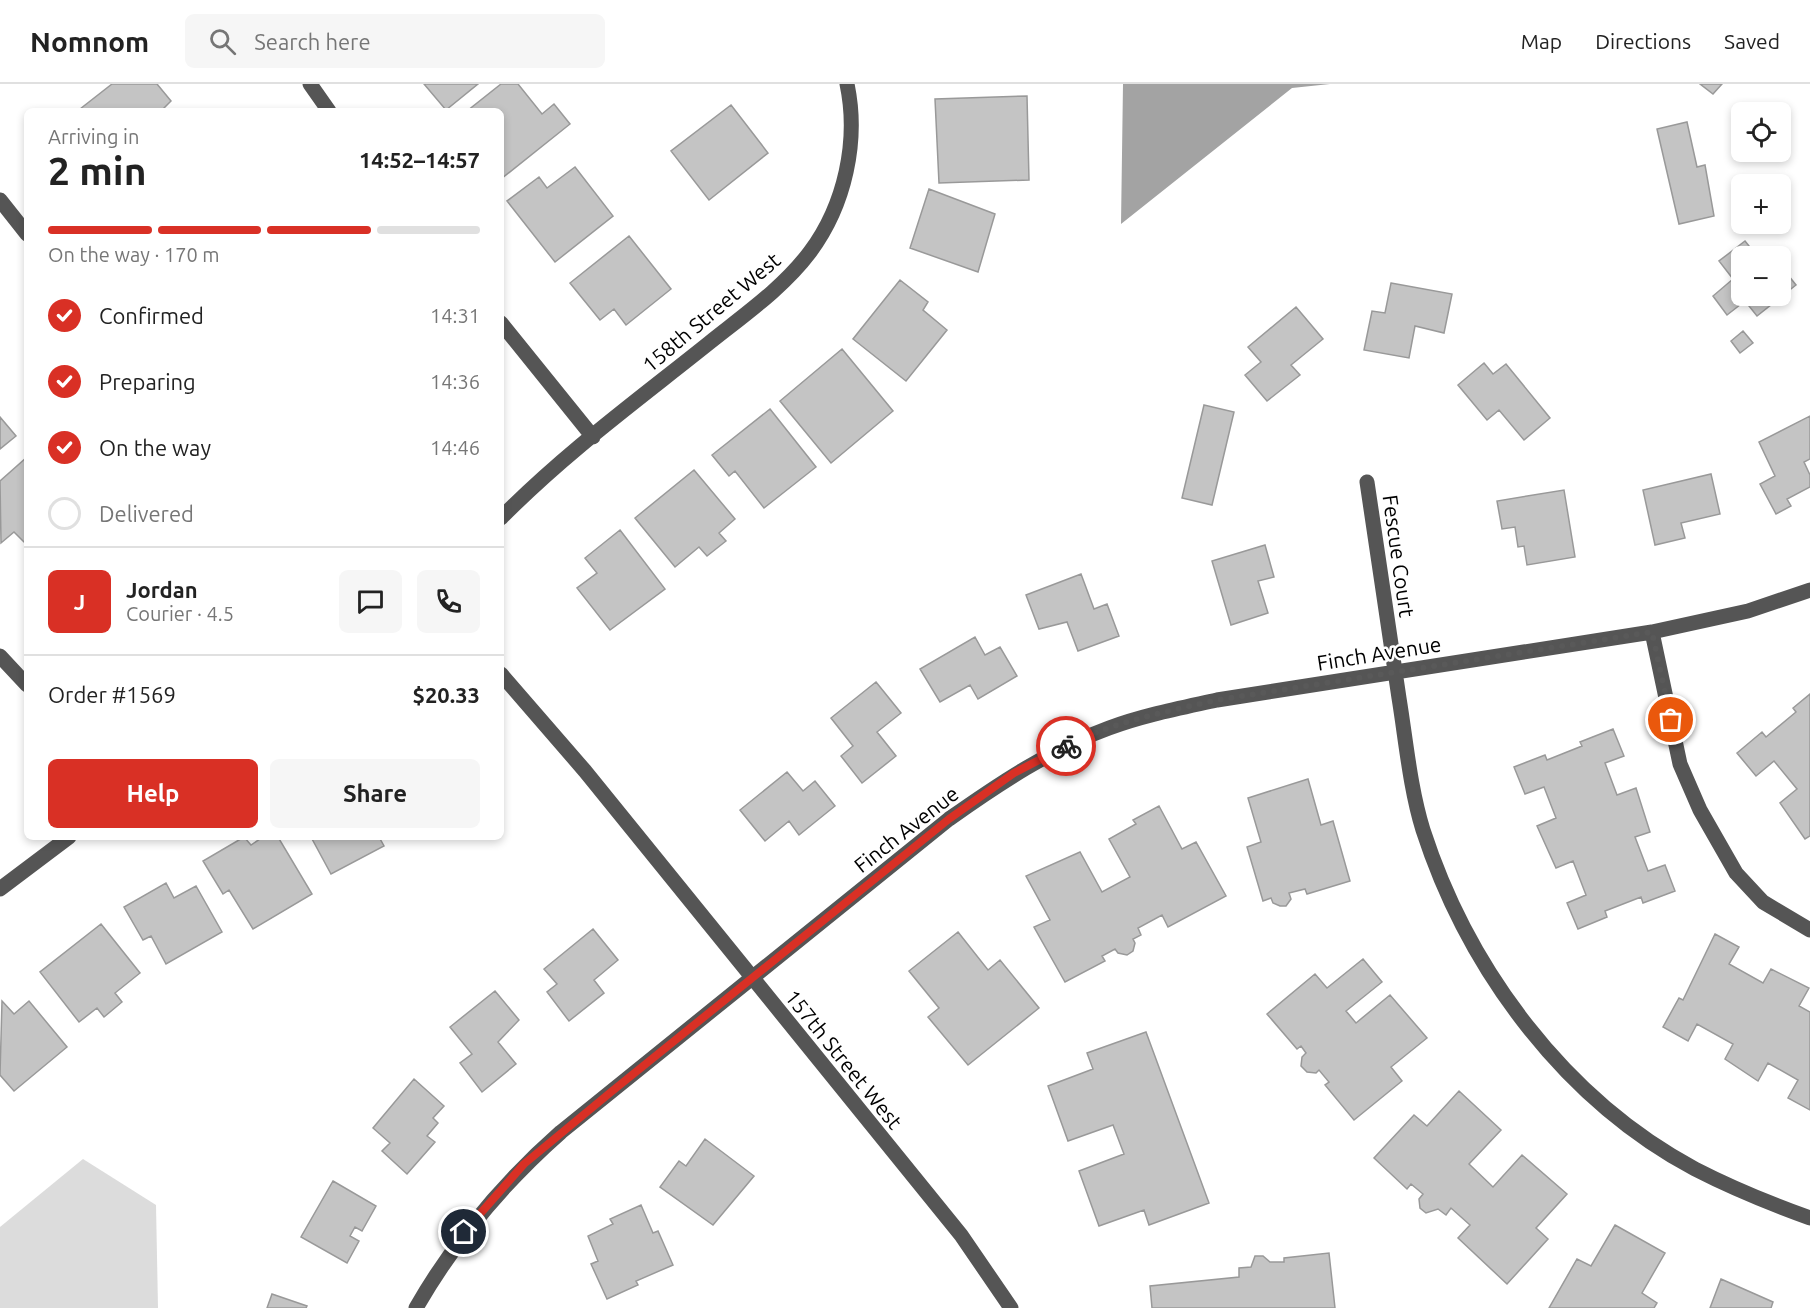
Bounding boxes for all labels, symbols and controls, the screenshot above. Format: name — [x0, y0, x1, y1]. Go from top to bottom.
search box — [185, 14, 605, 68]
icon: search — [206, 25, 239, 58]
text: Nomnom — [30, 26, 149, 57]
text: Search here — [254, 29, 371, 54]
text: Map — [1521, 29, 1562, 53]
text: Directions — [1595, 29, 1691, 53]
text: Saved — [1724, 29, 1780, 53]
map controls — [1731, 102, 1791, 306]
button: locate — [1731, 102, 1791, 162]
text: Arriving in — [48, 125, 139, 148]
text: 14:52–14:57 — [359, 147, 480, 172]
text: 2 min — [48, 149, 147, 192]
button: + — [1731, 174, 1791, 234]
text: On the way · 170 m — [48, 243, 220, 266]
button: − — [1731, 246, 1791, 306]
street label: 158th Street West — [637, 247, 785, 377]
icon: check — [48, 299, 81, 332]
text: Confirmed — [99, 303, 204, 328]
text: 14:31 — [430, 304, 480, 327]
icon: check — [48, 365, 81, 398]
text: Preparing — [99, 369, 196, 394]
text: 14:36 — [430, 370, 480, 393]
icon: check — [48, 431, 81, 464]
text: On the way — [99, 435, 211, 460]
text: 14:46 — [430, 436, 480, 459]
street label: Fescue Court — [1379, 493, 1419, 619]
text: Delivered — [99, 501, 194, 526]
button: chat — [339, 570, 402, 633]
button: phone — [417, 570, 480, 633]
text: Jordan — [126, 577, 198, 602]
text: J — [74, 589, 85, 614]
text: Courier · 4.5 — [126, 602, 234, 625]
street label: Finch Avenue — [1315, 631, 1443, 675]
text: Order #1569 — [48, 682, 176, 707]
text: $20.33 — [413, 682, 480, 707]
pin — [1645, 694, 1696, 745]
icon: bag — [1654, 703, 1687, 736]
courier — [1036, 716, 1096, 776]
icon: bike — [1050, 730, 1083, 763]
button: Help — [48, 759, 258, 828]
button: Share — [270, 759, 480, 828]
street label: Finch Avenue — [849, 781, 963, 877]
street label: 157th Street West — [781, 985, 907, 1133]
pin — [438, 1206, 489, 1257]
icon: home — [447, 1215, 480, 1248]

